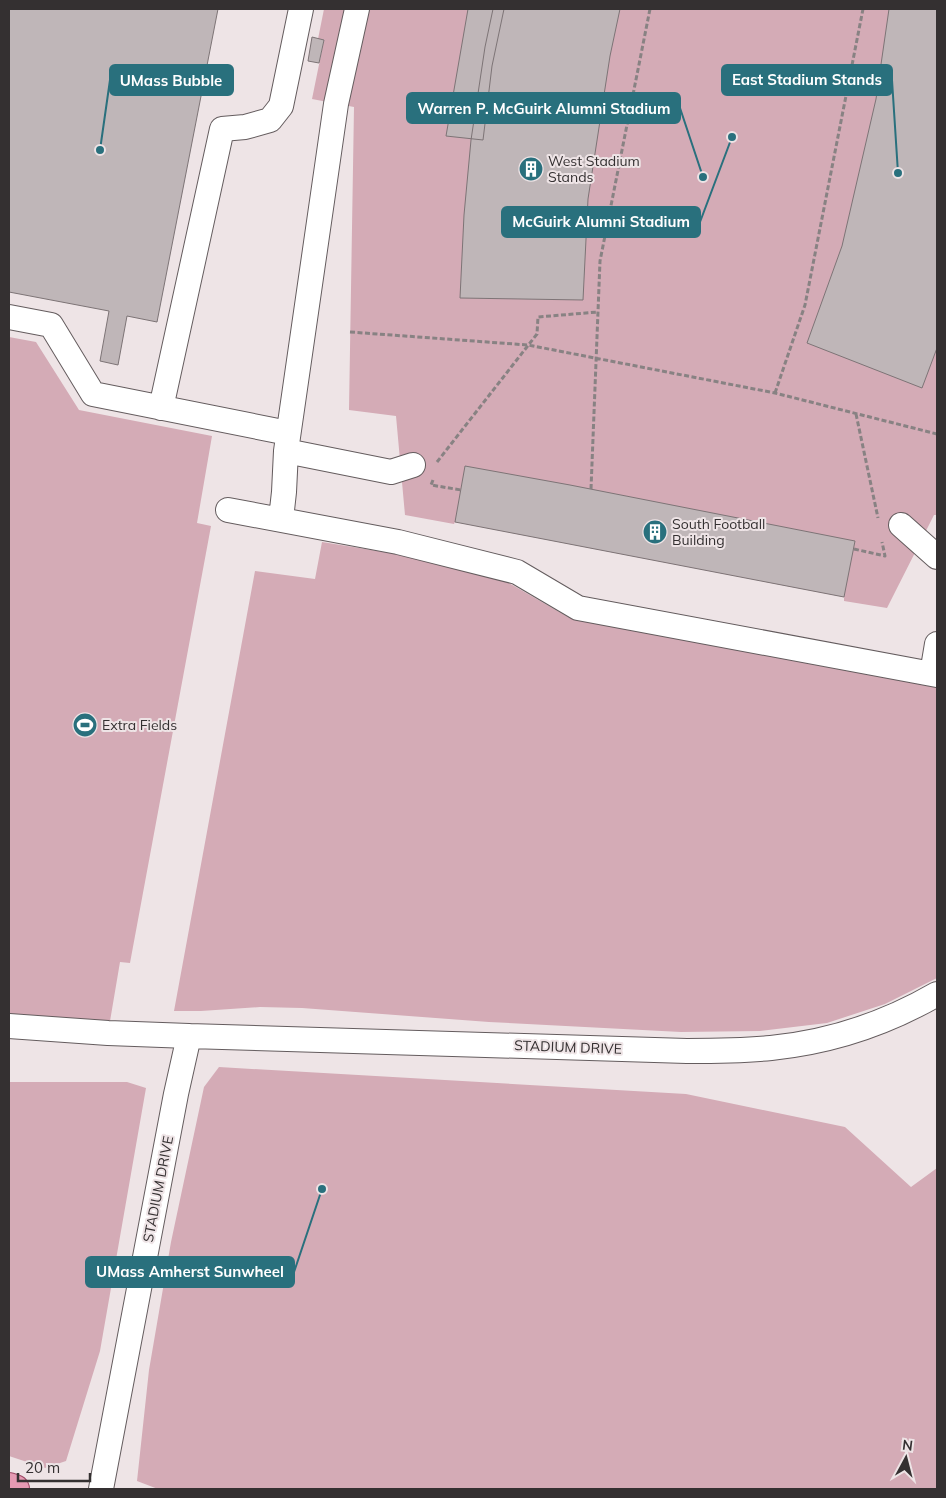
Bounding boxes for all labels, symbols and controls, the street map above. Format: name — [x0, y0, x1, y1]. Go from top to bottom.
callout: UMass Bubble — [110, 65, 233, 95]
callout: East Stadium Stands — [722, 65, 892, 95]
text: East Stadium Stands — [732, 70, 882, 89]
text: UMass Bubble — [120, 71, 222, 90]
callout: Warren P. McGuirk Alumni Stadium — [407, 93, 680, 123]
text: Warren P. McGuirk Alumni Stadium — [417, 99, 671, 118]
place label: West Stadium Stands — [548, 152, 640, 186]
building icon: West Stadium Stands — [518, 156, 544, 182]
callout: McGuirk Alumni Stadium — [502, 207, 700, 237]
text: McGuirk Alumni Stadium — [512, 212, 690, 231]
place label: South Football Building — [672, 515, 765, 549]
building icon: South Football Building — [642, 519, 668, 545]
sports icon: Extra Fields — [72, 712, 98, 738]
place label: Extra Fields — [102, 716, 177, 734]
street label: STADIUM DRIVE — [514, 1036, 622, 1058]
street label: STADIUM DRIVE — [139, 1134, 177, 1244]
callout: UMass Amherst Sunwheel — [86, 1257, 294, 1287]
text: UMass Amherst Sunwheel — [96, 1262, 284, 1281]
north arrow — [881, 1433, 931, 1483]
text: N — [901, 1436, 914, 1455]
scale bar — [18, 1450, 90, 1482]
text: 20 m — [25, 1458, 60, 1477]

